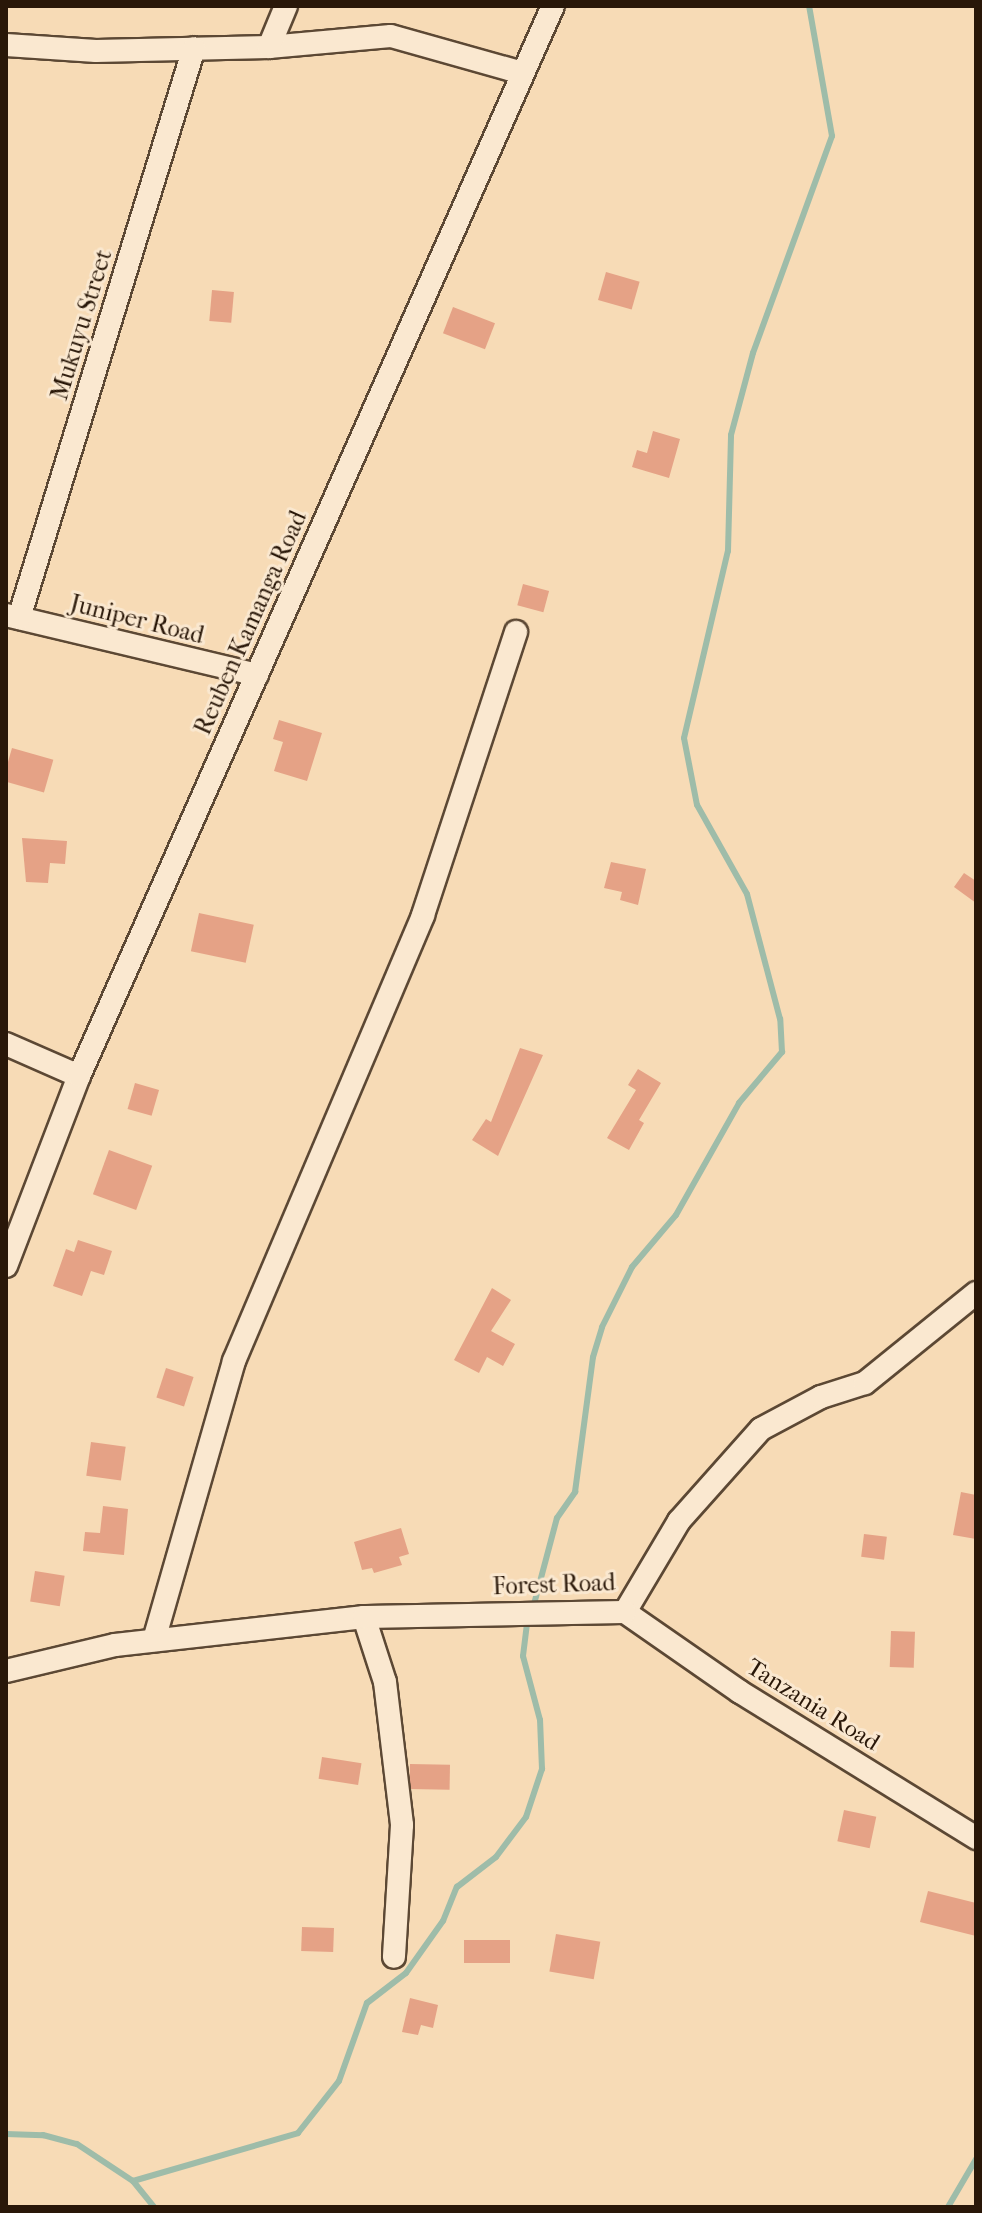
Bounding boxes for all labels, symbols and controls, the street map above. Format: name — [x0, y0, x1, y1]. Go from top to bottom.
street label: Mukuyu Street — [45, 246, 119, 404]
street label: Reuben Kamanga Road — [189, 507, 313, 739]
street label: Juniper Road — [67, 589, 207, 651]
street label: Forest Road — [492, 1568, 616, 1602]
street label: Tanzania Road — [741, 1653, 885, 1757]

